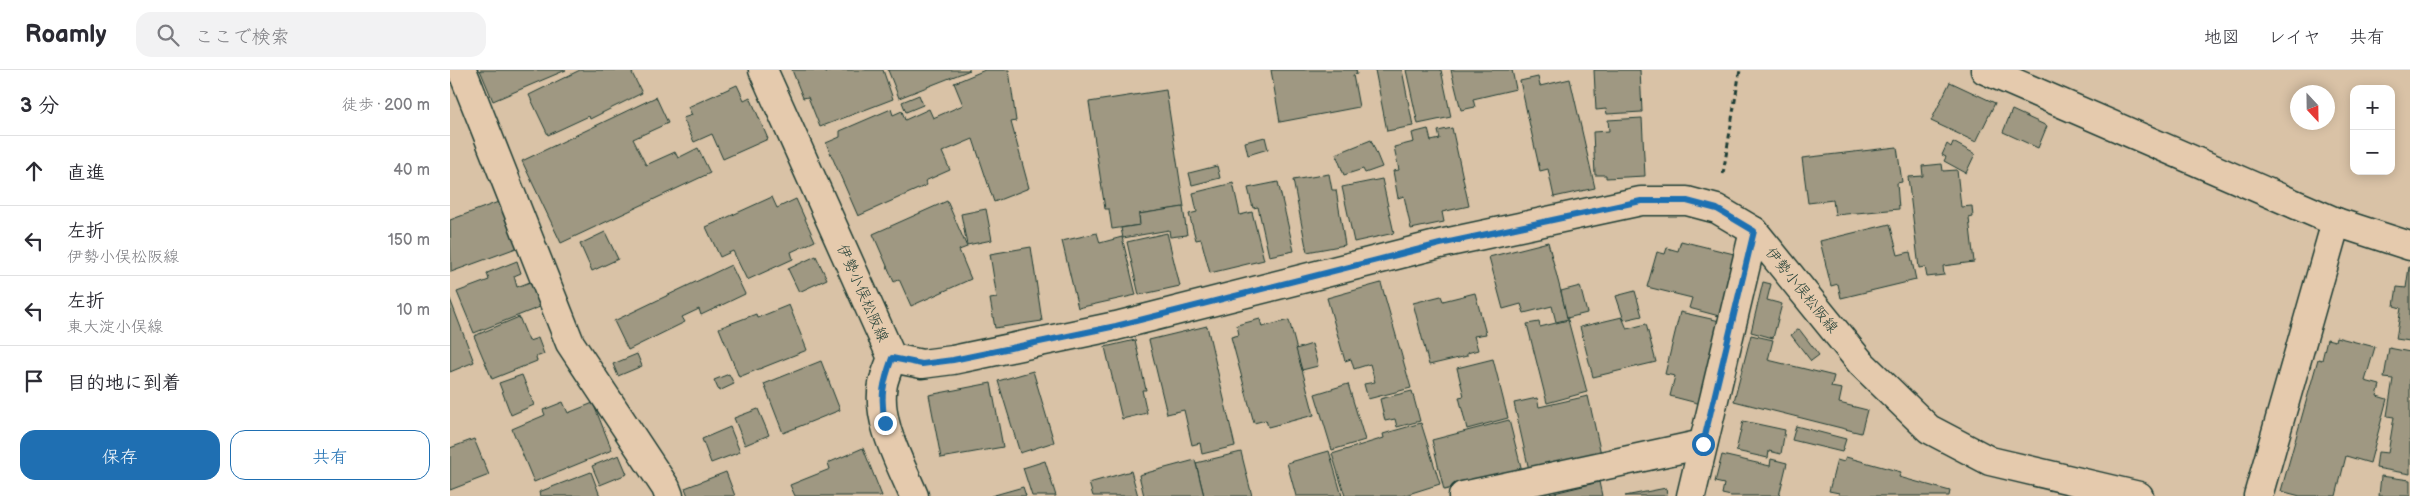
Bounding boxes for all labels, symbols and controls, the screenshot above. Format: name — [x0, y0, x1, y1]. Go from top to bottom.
search box — [136, 12, 486, 57]
text: Roamly — [25, 20, 106, 49]
icon: search — [154, 21, 182, 49]
text: ここで検索 — [194, 26, 289, 49]
text: 地図 — [2204, 27, 2240, 48]
text: レイヤ — [2268, 27, 2321, 48]
text: 共有 — [2349, 27, 2385, 48]
north arrow — [2290, 85, 2335, 130]
map controls — [2350, 85, 2395, 175]
button: + — [2350, 85, 2395, 130]
text: 3 分 — [20, 93, 59, 118]
text: 徒歩 · 200 m — [342, 96, 430, 115]
button: − — [2350, 130, 2395, 175]
icon: ahead — [20, 157, 48, 185]
text: 40 m — [393, 161, 430, 180]
text: 直進 — [67, 162, 105, 185]
text: 左折 — [67, 220, 105, 243]
icon: left — [20, 227, 48, 255]
text: 150 m — [388, 231, 430, 250]
street label: 伊勢小俣松阪線 — [833, 241, 893, 345]
street label: 伊勢小俣松阪線 — [1761, 244, 1842, 337]
text: 伊勢小俣松阪線 — [67, 248, 179, 267]
text: 左折 — [67, 290, 105, 313]
icon: left — [20, 297, 48, 325]
text: 10 m — [397, 301, 430, 320]
text: 東大淀小俣線 — [67, 318, 163, 337]
icon: arrive — [20, 367, 48, 395]
text: 目的地に到着 — [67, 372, 181, 395]
route end — [874, 412, 897, 435]
button: 保存 — [20, 430, 220, 480]
button: 共有 — [230, 430, 430, 480]
route start — [1692, 433, 1715, 456]

